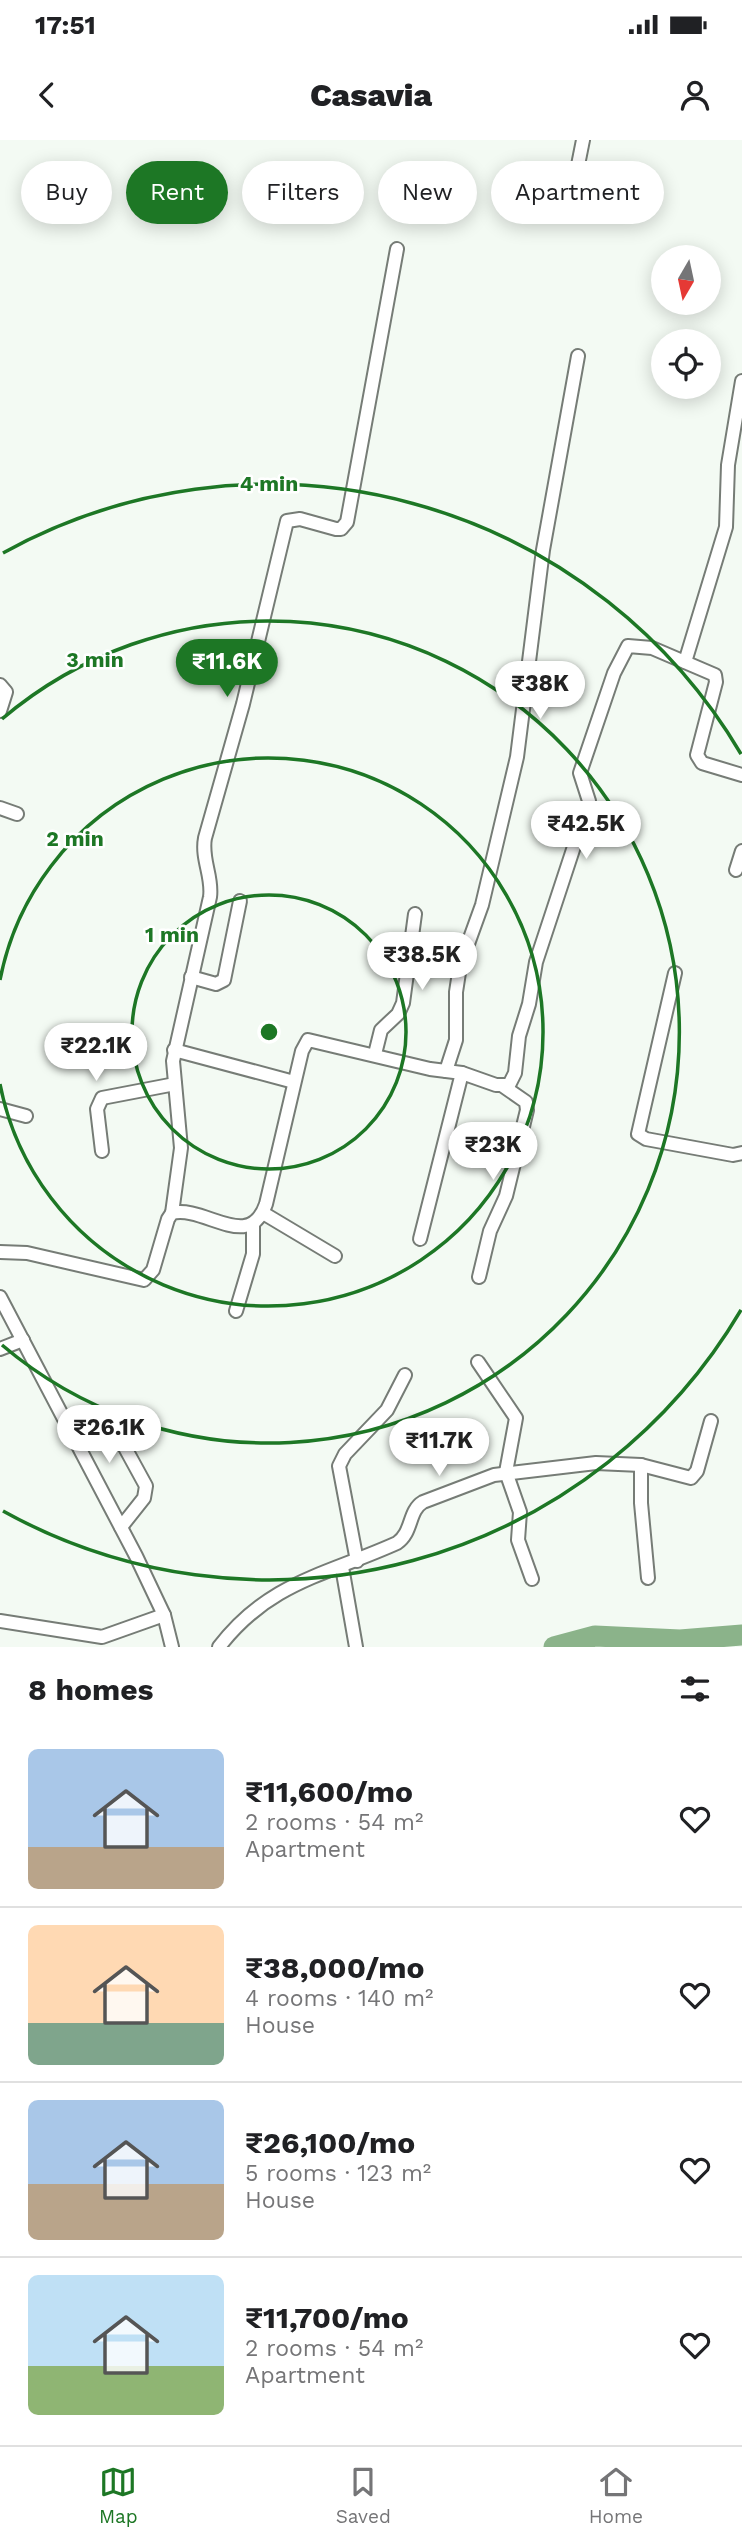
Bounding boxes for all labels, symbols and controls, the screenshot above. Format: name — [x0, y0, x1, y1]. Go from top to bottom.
text: 17:51 — [35, 10, 96, 40]
icon: back — [28, 76, 66, 114]
text: Casavia — [310, 76, 432, 114]
icon: person — [676, 76, 714, 114]
chip: Buy — [21, 161, 112, 224]
chip: Rent — [126, 161, 228, 224]
chip: Filters — [242, 161, 364, 224]
chip: New — [378, 161, 477, 224]
chip: Apartment — [491, 161, 664, 224]
north arrow — [651, 245, 721, 315]
map controls — [651, 245, 721, 399]
button: locate — [651, 329, 721, 399]
text: 4 min — [240, 471, 298, 496]
pin: ₹11.6K — [170, 640, 284, 699]
text: 3 min — [66, 647, 124, 672]
text: ₹11.6K — [192, 648, 262, 675]
pin: ₹38K — [499, 662, 581, 721]
text: ₹38K — [511, 670, 569, 697]
pin: ₹42.5K — [529, 802, 643, 861]
text: ₹42.5K — [547, 810, 625, 837]
text: 2 min — [46, 826, 104, 851]
text: 1 min — [145, 922, 199, 947]
pin: ₹38.5K — [365, 932, 479, 992]
text: ₹38.5K — [383, 941, 461, 968]
centre of rings — [257, 1020, 281, 1044]
pin: ₹22.1K — [39, 1024, 153, 1083]
text: ₹22.1K — [60, 1032, 132, 1059]
pin: ₹23K — [452, 1122, 534, 1182]
text: ₹23K — [464, 1131, 522, 1158]
pin: ₹26.1K — [52, 1406, 166, 1465]
text: ₹26.1K — [73, 1414, 145, 1441]
pin: ₹11.7K — [382, 1418, 496, 1478]
text: ₹11.7K — [405, 1427, 473, 1454]
icon: filters — [676, 1670, 714, 1708]
text: 8 homes — [28, 1672, 154, 1707]
text: ₹11,600/mo — [245, 1774, 413, 1809]
icon: home — [84, 1777, 168, 1861]
icon: heart — [676, 1800, 714, 1838]
text: 2 rooms · 54 m² — [245, 1809, 423, 1836]
text: Apartment — [245, 1836, 365, 1863]
text: ₹38,000/mo — [245, 1950, 425, 1985]
icon: home — [84, 1953, 168, 2037]
icon: heart — [676, 1976, 714, 2014]
text: 4 rooms · 140 m² — [245, 1985, 433, 2012]
text: House — [245, 2012, 315, 2039]
text: ₹26,100/mo — [245, 2125, 415, 2160]
icon: home — [84, 2128, 168, 2212]
icon: heart — [676, 2151, 714, 2189]
text: 5 rooms · 123 m² — [245, 2160, 431, 2187]
text: House — [245, 2187, 315, 2214]
text: ₹11,700/mo — [245, 2300, 409, 2335]
icon: home — [84, 2303, 168, 2387]
icon: heart — [676, 2326, 714, 2364]
text: 2 rooms · 54 m² — [245, 2335, 423, 2362]
text: Apartment — [245, 2362, 365, 2389]
tab: Map — [99, 2463, 138, 2528]
tab: Saved — [336, 2463, 391, 2528]
tab: Home — [589, 2463, 643, 2528]

